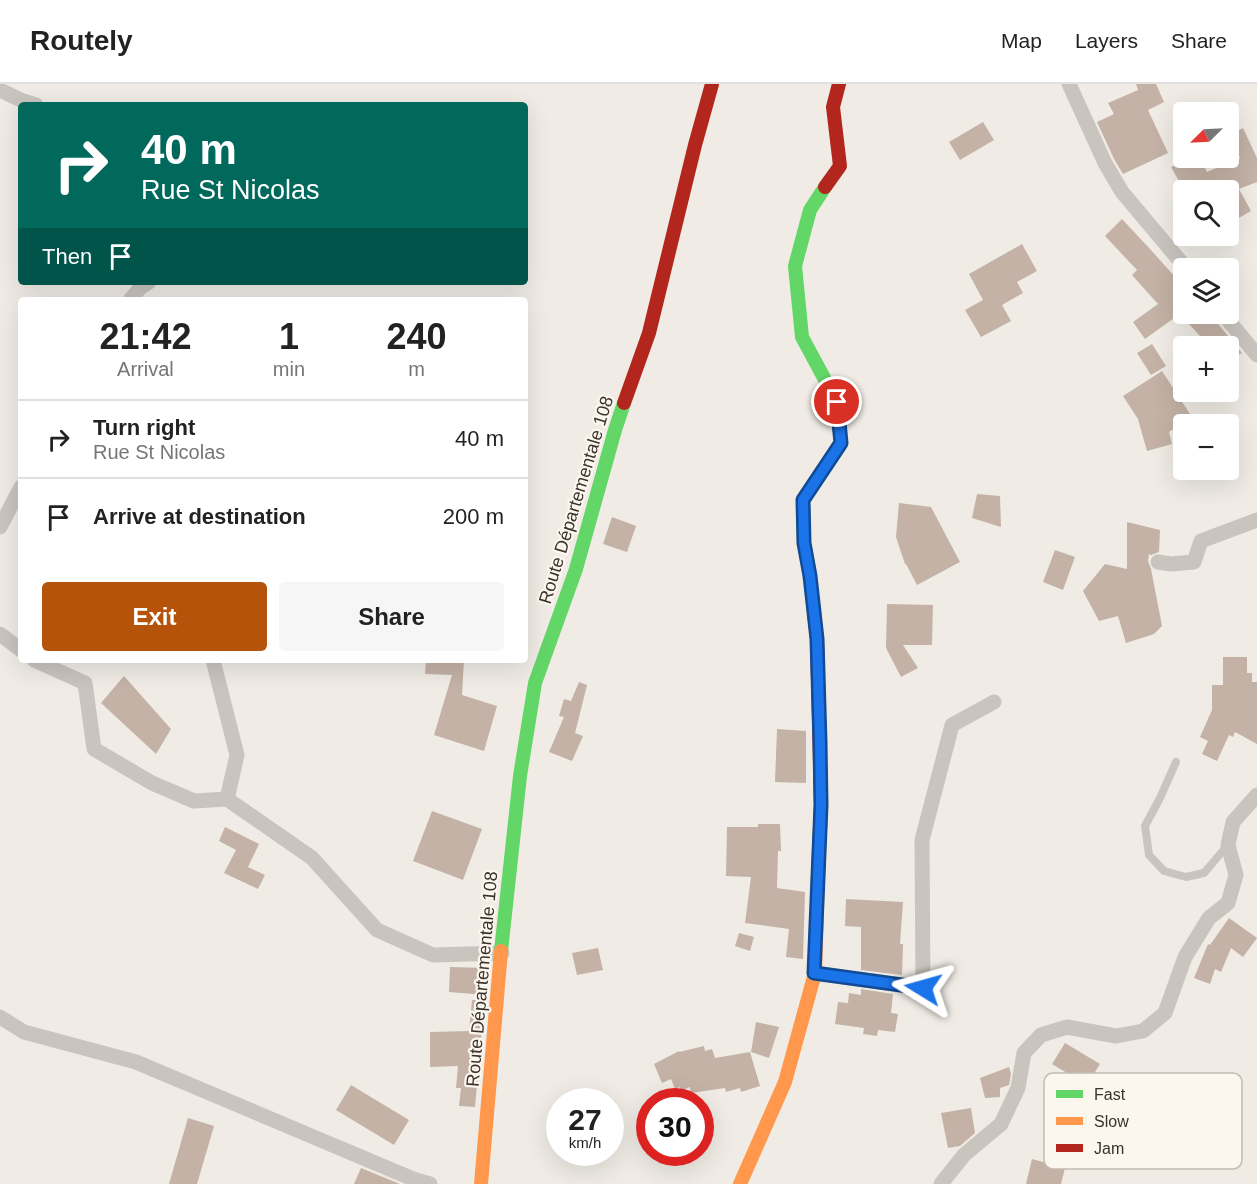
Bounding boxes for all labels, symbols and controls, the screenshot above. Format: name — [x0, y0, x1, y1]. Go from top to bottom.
text: Routely — [30, 25, 133, 56]
text: Map — [1001, 29, 1042, 52]
text: Layers — [1075, 29, 1138, 52]
text: Share — [1171, 29, 1227, 52]
north arrow — [1173, 102, 1239, 168]
map controls — [1173, 102, 1239, 480]
icon: right — [42, 126, 120, 204]
text: 40 m — [141, 126, 237, 173]
text: Rue St Nicolas — [141, 175, 320, 205]
button: search — [1173, 180, 1239, 246]
icon: arrive — [104, 240, 137, 273]
text: Then — [42, 244, 92, 269]
button: layers — [1173, 258, 1239, 324]
text: 21:42 — [99, 316, 191, 357]
text: 1 — [279, 316, 299, 357]
text: 240 — [386, 316, 447, 357]
button: + — [1173, 336, 1239, 402]
text: Arrival — [117, 358, 174, 380]
text: min — [273, 358, 305, 380]
text: m — [408, 358, 425, 380]
pin — [811, 376, 862, 427]
icon: arrive — [820, 385, 853, 418]
street label: Route Départementale 108 — [535, 394, 617, 606]
button: − — [1173, 414, 1239, 480]
text: Turn right — [93, 415, 195, 440]
icon: right — [42, 423, 75, 456]
text: 40 m — [455, 426, 504, 451]
text: Rue St Nicolas — [93, 441, 225, 463]
icon: arrive — [42, 501, 75, 534]
text: Arrive at destination — [93, 504, 306, 529]
text: 200 m — [443, 504, 504, 529]
button: Exit — [42, 582, 267, 651]
button: Share — [279, 582, 504, 651]
street label: Route Départementale 108 — [463, 870, 501, 1088]
position arrow — [891, 956, 955, 1020]
legend — [1044, 1073, 1242, 1169]
text: Fast — [1094, 1086, 1126, 1103]
speed limit sign: 30 — [636, 1088, 714, 1166]
text: 27 — [568, 1103, 602, 1136]
text: Slow — [1094, 1113, 1129, 1130]
text: km/h — [569, 1134, 601, 1151]
text: Jam — [1094, 1140, 1124, 1157]

